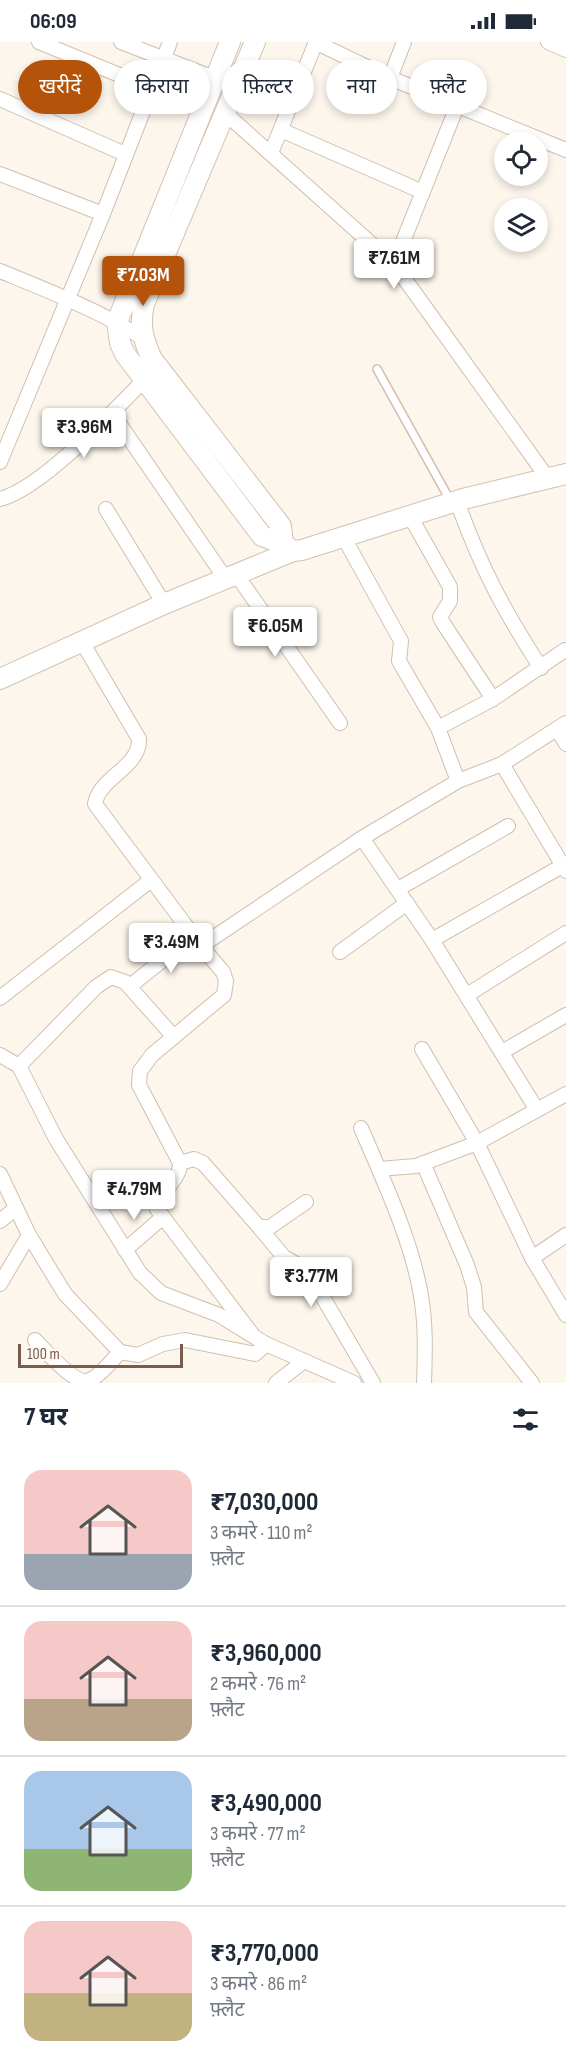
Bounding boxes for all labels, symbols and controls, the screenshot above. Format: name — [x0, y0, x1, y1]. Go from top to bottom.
text: 06:09 — [30, 8, 77, 35]
chip: खरीदें — [18, 60, 102, 114]
chip: किराया — [114, 60, 210, 114]
chip: फ़िल्टर — [222, 60, 314, 114]
chip: नया — [326, 60, 397, 114]
chip: फ़्लैट — [409, 60, 487, 114]
map controls — [494, 132, 548, 252]
button: locate — [494, 132, 548, 186]
button: layers — [494, 198, 548, 252]
pin: ₹7.61M — [345, 239, 443, 290]
text: ₹7.61M — [368, 246, 420, 270]
pin: ₹7.03M — [94, 256, 192, 307]
text: ₹7.03M — [116, 263, 170, 287]
pin: ₹3.96M — [35, 408, 133, 459]
text: ₹3.96M — [56, 415, 112, 439]
pin: ₹6.05M — [226, 607, 324, 658]
text: ₹6.05M — [247, 614, 303, 638]
pin: ₹3.49M — [122, 923, 220, 974]
text: ₹3.49M — [143, 930, 199, 954]
pin: ₹4.79M — [85, 1170, 183, 1221]
text: ₹4.79M — [106, 1177, 162, 1201]
pin: ₹3.77M — [262, 1257, 360, 1308]
text: ₹3.77M — [284, 1264, 338, 1288]
scale bar — [18, 1341, 183, 1368]
text: 100 m — [27, 1345, 60, 1364]
text: 7 घर — [24, 1402, 68, 1433]
icon: filters — [509, 1403, 542, 1436]
text: ₹7,030,000 — [210, 1487, 318, 1518]
icon: home — [72, 1494, 144, 1566]
text: 3 कमरे · 110 m² — [210, 1521, 313, 1545]
text: फ़्लैट — [210, 1547, 245, 1571]
text: ₹3,960,000 — [210, 1638, 322, 1669]
icon: home — [72, 1645, 144, 1717]
text: 2 कमरे · 76 m² — [210, 1672, 306, 1696]
text: फ़्लैट — [210, 1698, 245, 1722]
text: ₹3,490,000 — [210, 1788, 322, 1819]
icon: home — [72, 1795, 144, 1867]
text: 3 कमरे · 77 m² — [210, 1822, 306, 1846]
text: फ़्लैट — [210, 1848, 245, 1872]
text: ₹3,770,000 — [210, 1938, 319, 1969]
icon: home — [72, 1945, 144, 2017]
text: 3 कमरे · 86 m² — [210, 1972, 307, 1996]
text: फ़्लैट — [210, 1998, 245, 2022]

